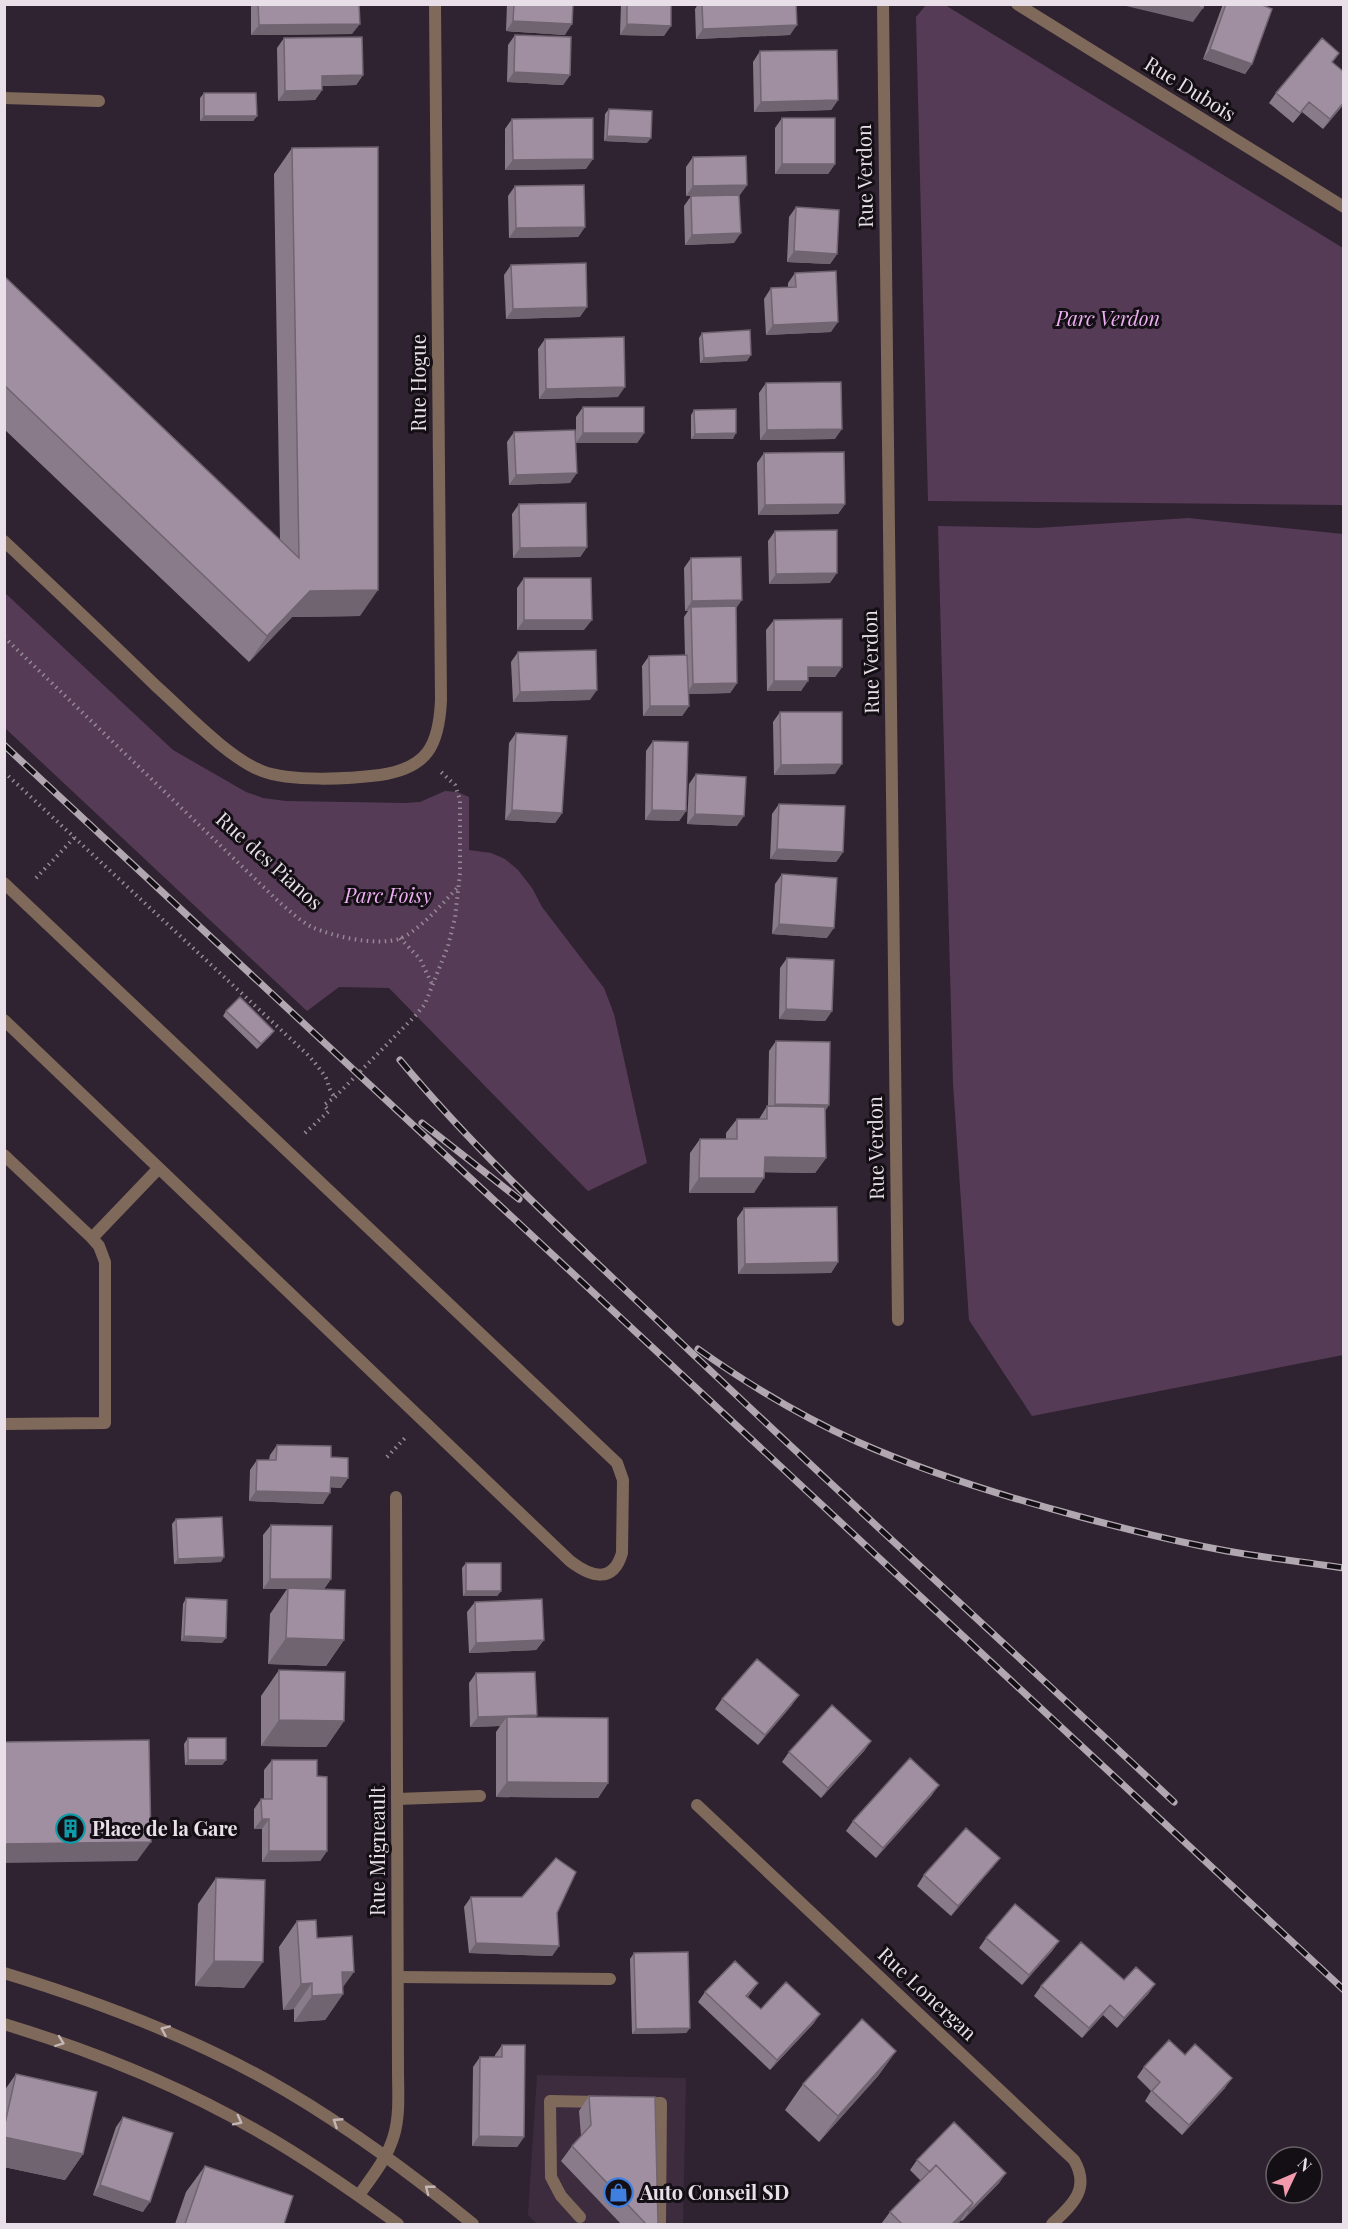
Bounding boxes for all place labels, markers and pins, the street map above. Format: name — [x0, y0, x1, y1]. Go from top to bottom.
building icon: Place de la Gare — [55, 1813, 87, 1845]
place label: Place de la Gare — [92, 1814, 238, 1841]
shop icon: Auto Conseil SD — [603, 2177, 635, 2209]
place label: Auto Conseil SD — [639, 2178, 789, 2205]

